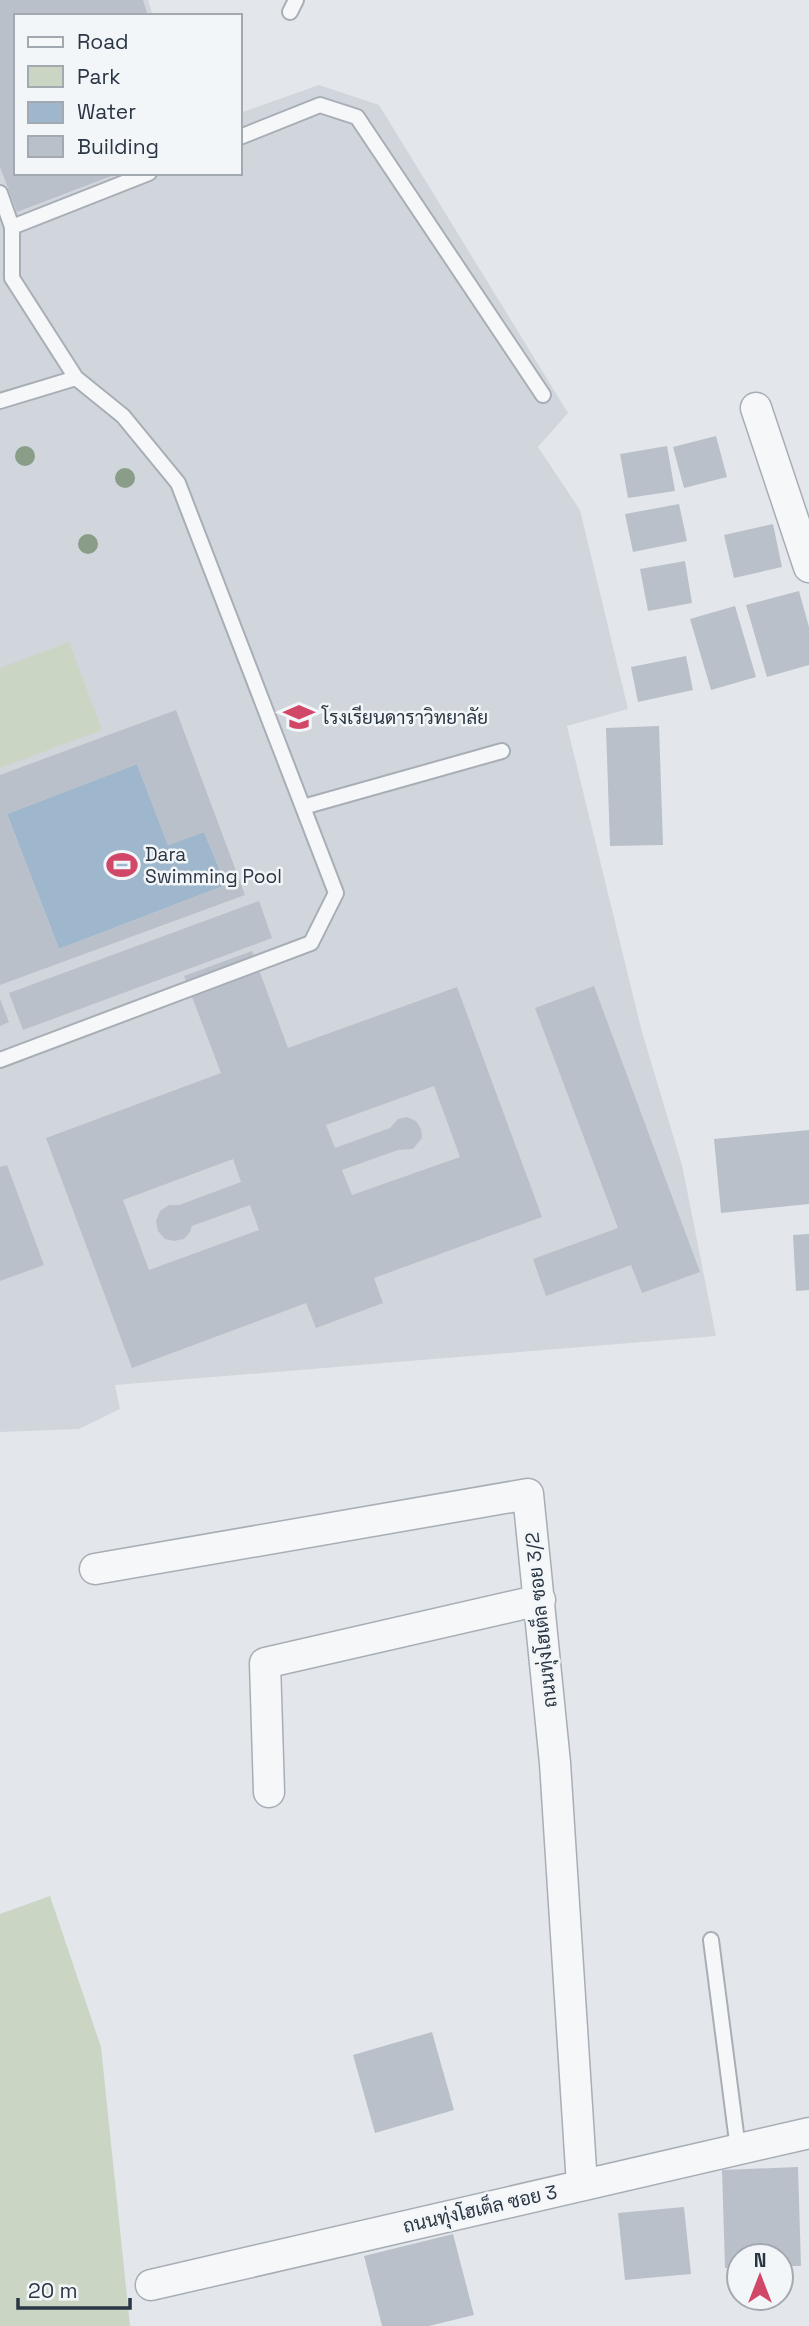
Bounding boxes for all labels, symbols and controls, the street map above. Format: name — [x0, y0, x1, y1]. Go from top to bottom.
legend — [14, 14, 242, 175]
text: Road — [77, 28, 129, 55]
text: Park — [77, 63, 121, 90]
text: Water — [77, 98, 136, 125]
text: Building — [77, 133, 159, 160]
school or university icon: โรงเรียนดาราวิทยาลัย — [282, 700, 316, 734]
place label: โรงเรียนดาราวิทยาลัย — [321, 705, 488, 730]
place label: Dara Swimming Pool — [145, 842, 282, 889]
sports icon: Dara Swimming Pool — [105, 848, 139, 882]
street label: ถนนทุ่งโฮเต็ล ซอย 3/2 — [518, 1531, 563, 1709]
street label: ถนนทุ่งโฮเต็ล ซอย 3 — [400, 2178, 560, 2239]
north arrow — [725, 2242, 795, 2312]
text: N — [754, 2248, 766, 2273]
scale bar — [18, 2266, 130, 2310]
text: 20 m — [28, 2277, 78, 2304]

